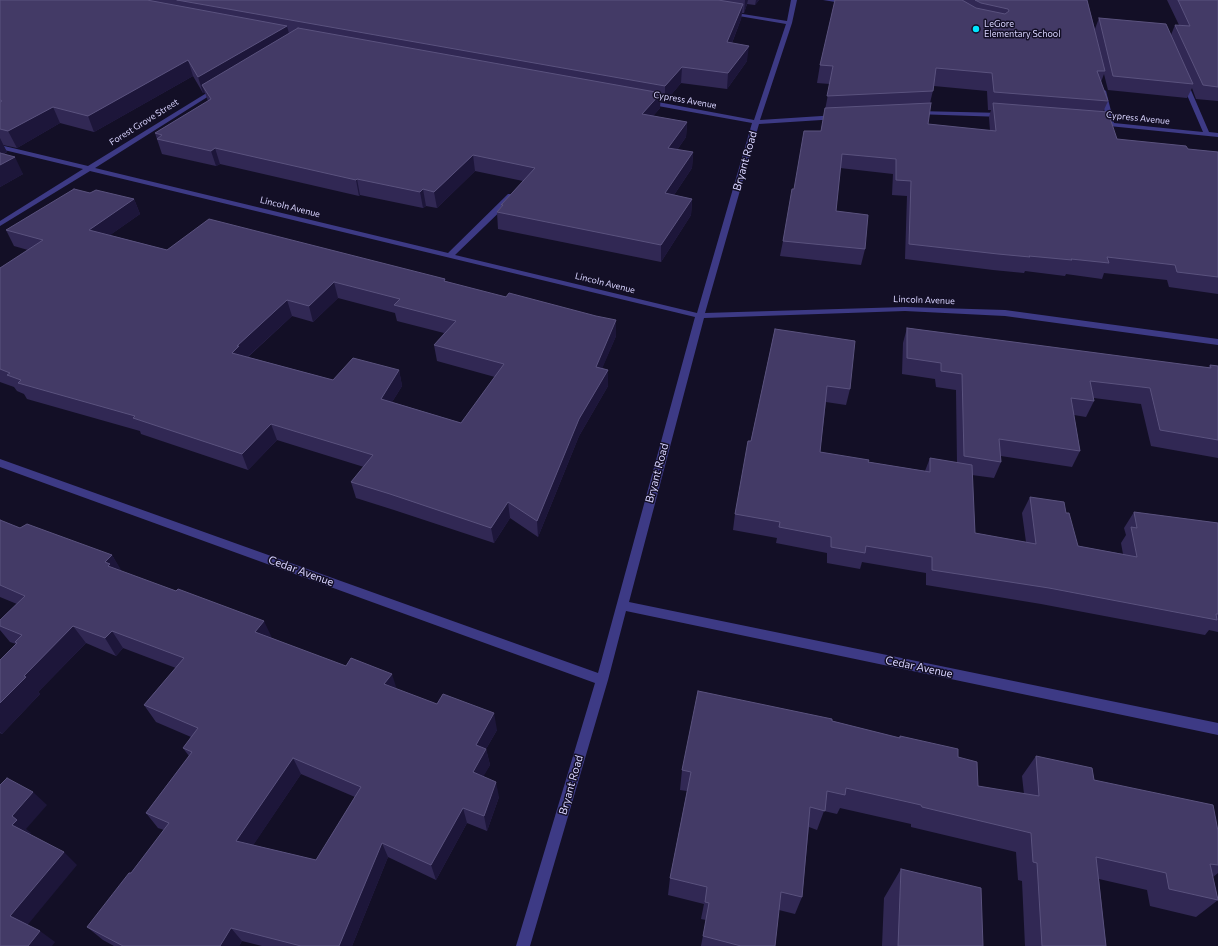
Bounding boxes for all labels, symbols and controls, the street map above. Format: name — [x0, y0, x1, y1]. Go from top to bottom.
place label: LeGore Elementary School — [984, 19, 1060, 40]
marker: LeGore Elementary School — [971, 24, 981, 34]
street label: Cypress Avenue — [653, 89, 717, 111]
street label: Forest Grove Street — [107, 96, 181, 148]
street label: Cypress Avenue — [1106, 109, 1170, 127]
street label: Bryant Road — [730, 130, 760, 192]
street label: Lincoln Avenue — [259, 194, 321, 220]
street label: Lincoln Avenue — [574, 270, 636, 296]
street label: Lincoln Avenue — [893, 294, 955, 306]
street label: Bryant Road — [643, 442, 671, 504]
street label: Cedar Avenue — [267, 553, 335, 589]
street label: Cedar Avenue — [884, 653, 954, 681]
street label: Bryant Road — [556, 754, 586, 816]

